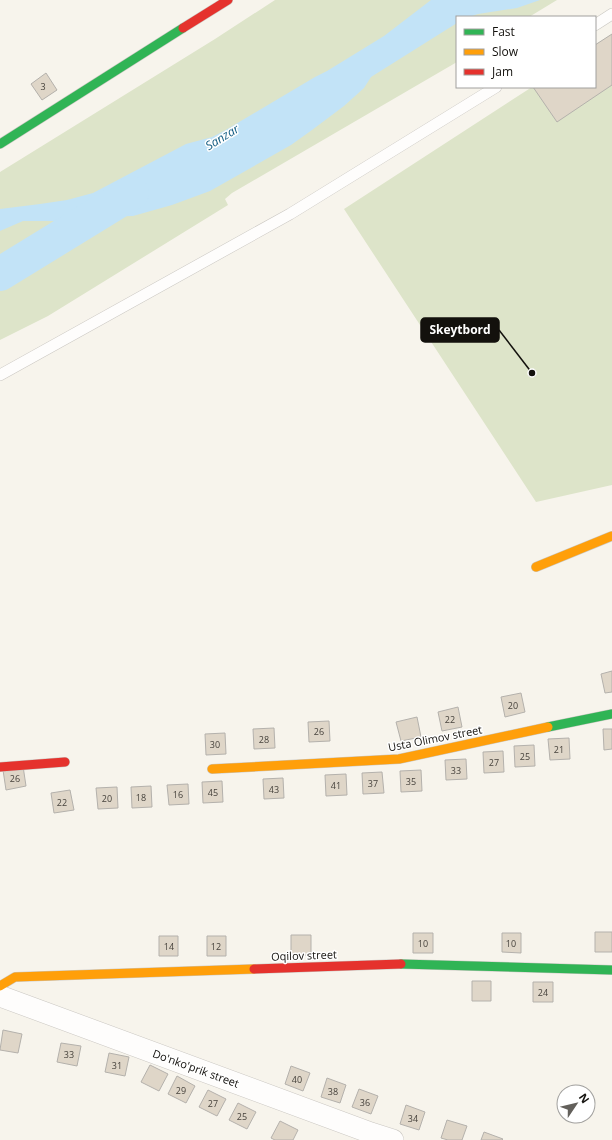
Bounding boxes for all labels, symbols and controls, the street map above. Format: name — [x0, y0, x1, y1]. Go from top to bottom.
legend — [456, 16, 596, 88]
text: Fast — [492, 23, 515, 40]
text: Slow — [492, 43, 519, 60]
text: Jam — [491, 63, 513, 80]
house number: 3 — [40, 80, 46, 93]
water label: Sanzar — [202, 119, 243, 154]
callout: Skeytbord — [421, 318, 499, 342]
text: Skeytbord — [429, 321, 491, 338]
house number: 20 — [508, 699, 518, 712]
house number: 22 — [445, 713, 455, 726]
street label: Usta Olimov street — [387, 722, 483, 754]
house number: 26 — [314, 725, 324, 738]
house number: 28 — [259, 733, 269, 746]
house number: 30 — [210, 738, 220, 751]
house number: 21 — [554, 743, 564, 756]
house number: 25 — [520, 750, 530, 763]
house number: 27 — [489, 756, 499, 769]
house number: 33 — [451, 764, 461, 777]
house number: 26 — [10, 772, 20, 785]
house number: 35 — [406, 775, 416, 788]
house number: 37 — [368, 777, 378, 790]
house number: 41 — [331, 779, 341, 792]
house number: 43 — [269, 783, 279, 796]
house number: 45 — [208, 786, 218, 799]
house number: 16 — [173, 788, 183, 801]
house number: 18 — [136, 791, 146, 804]
house number: 20 — [102, 792, 112, 805]
house number: 22 — [57, 796, 67, 809]
house number: 10 — [418, 937, 428, 950]
house number: 10 — [506, 937, 516, 950]
house number: 14 — [164, 940, 174, 953]
house number: 12 — [211, 940, 221, 953]
street label: Oqilov street — [271, 946, 337, 964]
house number: 24 — [538, 986, 548, 999]
street label: Do'nko'prik street — [151, 1045, 241, 1091]
house number: 33 — [64, 1048, 74, 1061]
house number: 31 — [112, 1059, 122, 1072]
house number: 40 — [292, 1073, 302, 1086]
house number: 29 — [176, 1084, 186, 1097]
north arrow — [556, 1084, 596, 1124]
house number: 38 — [328, 1085, 338, 1098]
text: N — [576, 1090, 593, 1106]
house number: 36 — [360, 1096, 370, 1109]
house number: 27 — [208, 1097, 218, 1110]
house number: 25 — [237, 1110, 247, 1123]
house number: 34 — [408, 1112, 418, 1125]

